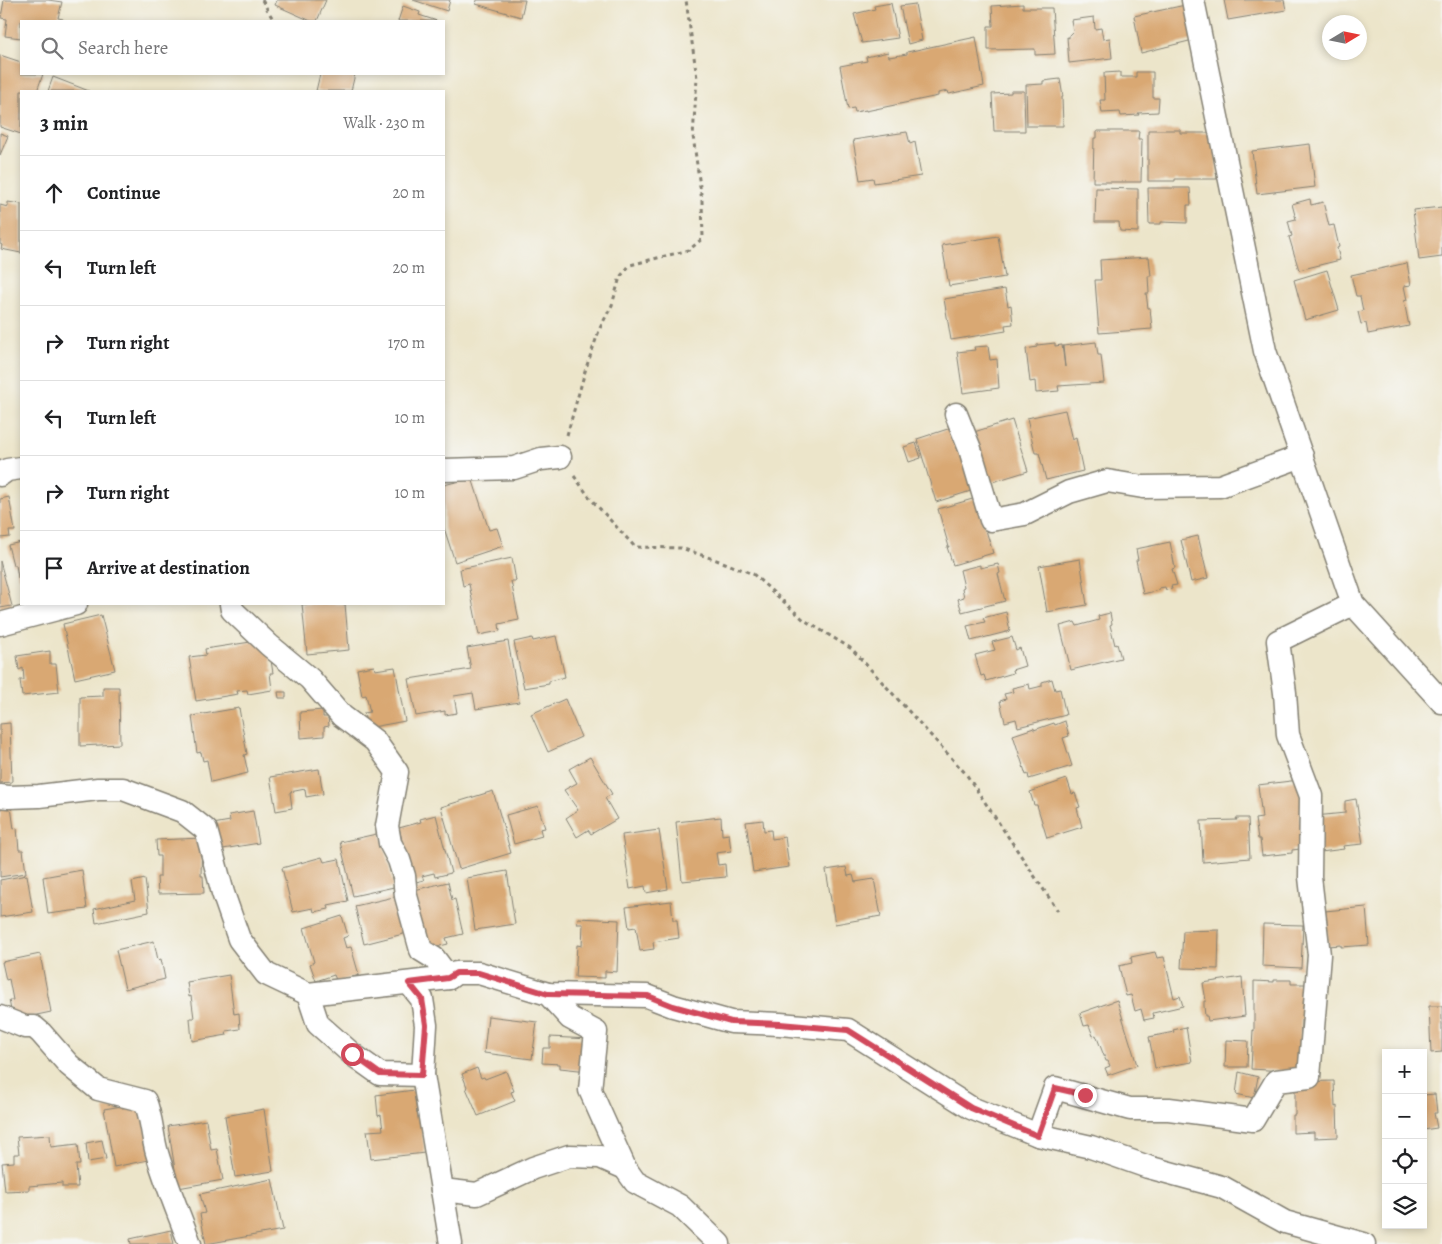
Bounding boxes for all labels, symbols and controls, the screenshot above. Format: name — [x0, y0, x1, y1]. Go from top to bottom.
north arrow — [1322, 15, 1367, 60]
search box — [20, 20, 445, 75]
icon: search — [38, 34, 66, 62]
text: Search here — [78, 35, 168, 61]
text: 3 min — [40, 109, 88, 137]
text: Walk · 230 m — [343, 112, 425, 134]
icon: ahead — [40, 179, 68, 207]
text: Continue — [87, 180, 161, 206]
text: 20 m — [392, 182, 425, 204]
icon: left — [40, 254, 68, 282]
text: Turn left — [87, 255, 156, 281]
text: 20 m — [392, 257, 425, 279]
icon: right — [40, 329, 68, 357]
text: Turn right — [87, 330, 169, 356]
text: 170 m — [388, 332, 425, 354]
icon: left — [40, 404, 68, 432]
text: Turn left — [87, 405, 156, 431]
text: 10 m — [395, 407, 425, 429]
icon: right — [40, 479, 68, 507]
text: Turn right — [87, 480, 169, 506]
text: 10 m — [395, 482, 425, 504]
icon: arrive — [40, 554, 68, 582]
text: Arrive at destination — [87, 555, 250, 581]
route start — [341, 1043, 364, 1066]
map controls — [1382, 1049, 1427, 1229]
button: + — [1382, 1049, 1427, 1094]
route end — [1074, 1084, 1097, 1107]
button: − — [1382, 1094, 1427, 1139]
button: locate — [1382, 1139, 1427, 1184]
button: layers — [1382, 1184, 1427, 1229]

